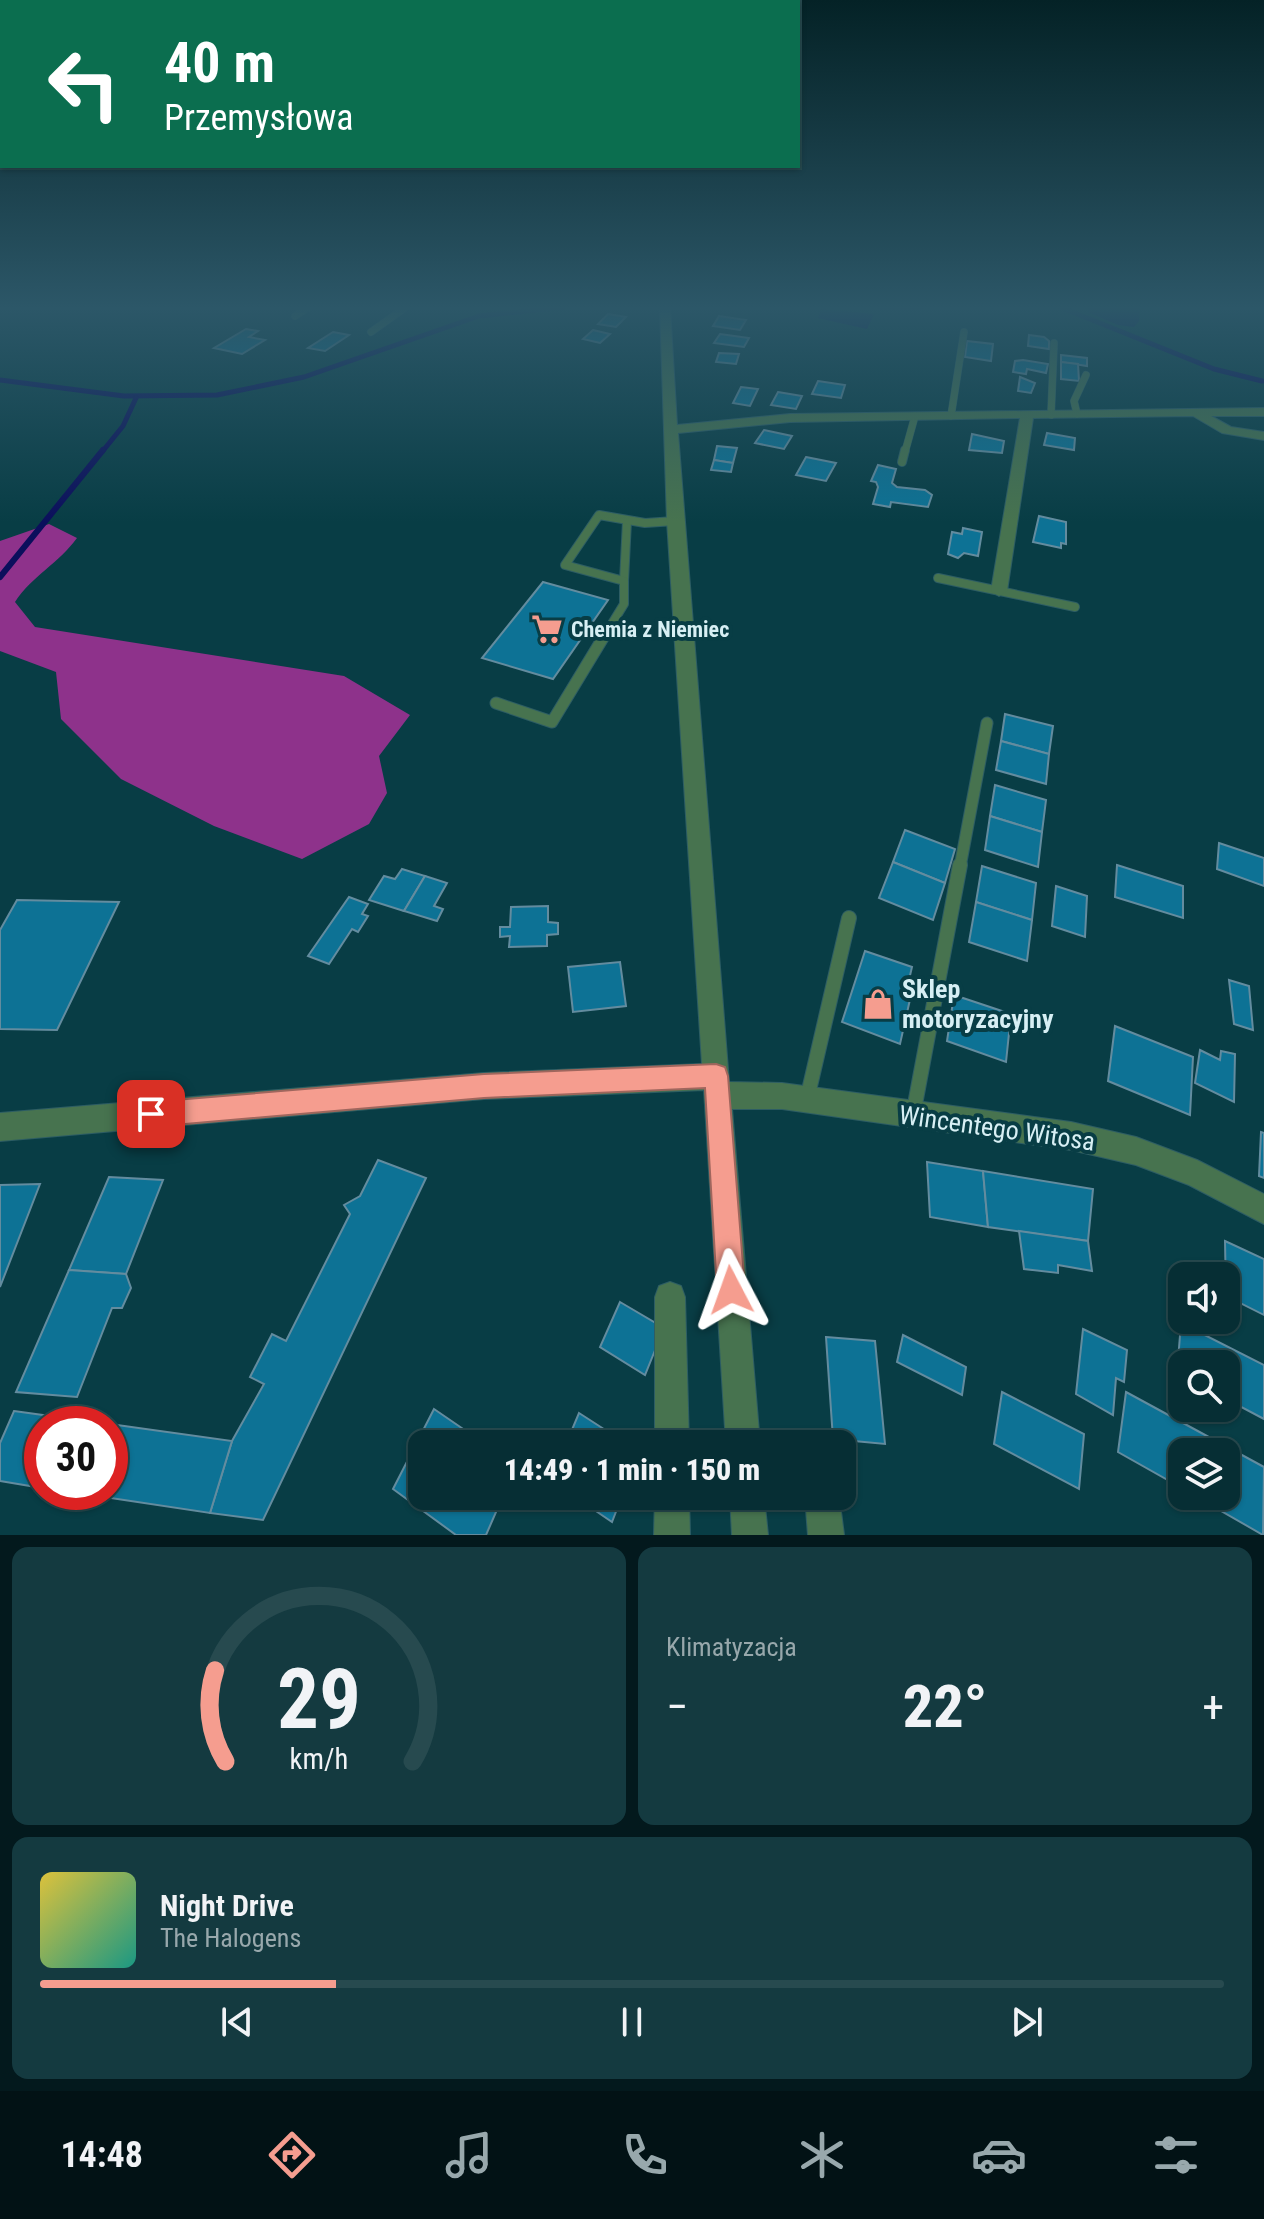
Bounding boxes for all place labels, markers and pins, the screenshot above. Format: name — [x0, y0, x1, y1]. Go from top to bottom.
supermarket icon: Chemia z Niemiec — [530, 612, 564, 646]
place label: Chemia z Niemiec — [571, 617, 729, 642]
place label: Sklep motoryzacyjny — [902, 974, 1054, 1034]
shop icon: Sklep motoryzacyjny — [861, 987, 895, 1021]
pin — [117, 1080, 185, 1148]

